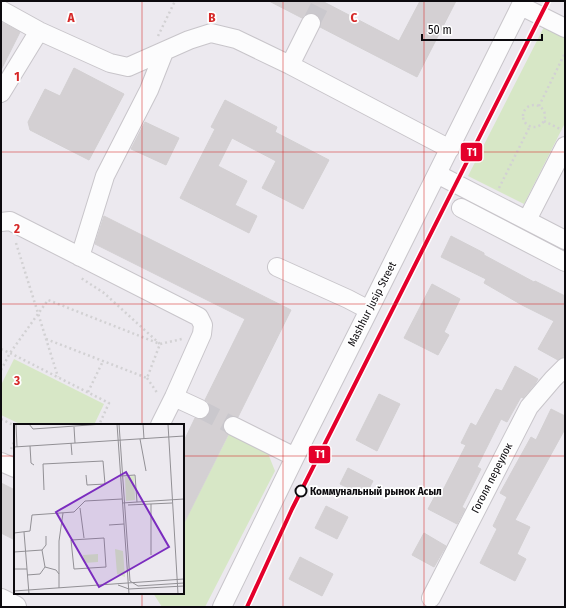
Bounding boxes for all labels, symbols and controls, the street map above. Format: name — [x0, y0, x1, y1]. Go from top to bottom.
text: A — [66, 10, 75, 25]
text: B — [208, 10, 216, 25]
text: C — [351, 10, 358, 25]
scale bar — [422, 16, 542, 42]
text: 50 m — [428, 23, 452, 37]
text: 1 — [14, 69, 20, 84]
line badge: T1 — [460, 142, 483, 162]
text: T1 — [467, 146, 477, 159]
text: 2 — [13, 221, 20, 236]
street label: Mashhur Jusip Street — [345, 259, 399, 349]
text: 3 — [13, 373, 20, 388]
inset map — [14, 424, 184, 594]
street label: Гоголя переулок — [469, 440, 516, 515]
line badge: T1 — [308, 445, 331, 464]
text: T1 — [315, 448, 325, 461]
marker: Коммунальный рынок Асыл — [294, 484, 308, 498]
place label: Коммунальный рынок Асыл — [310, 485, 442, 498]

